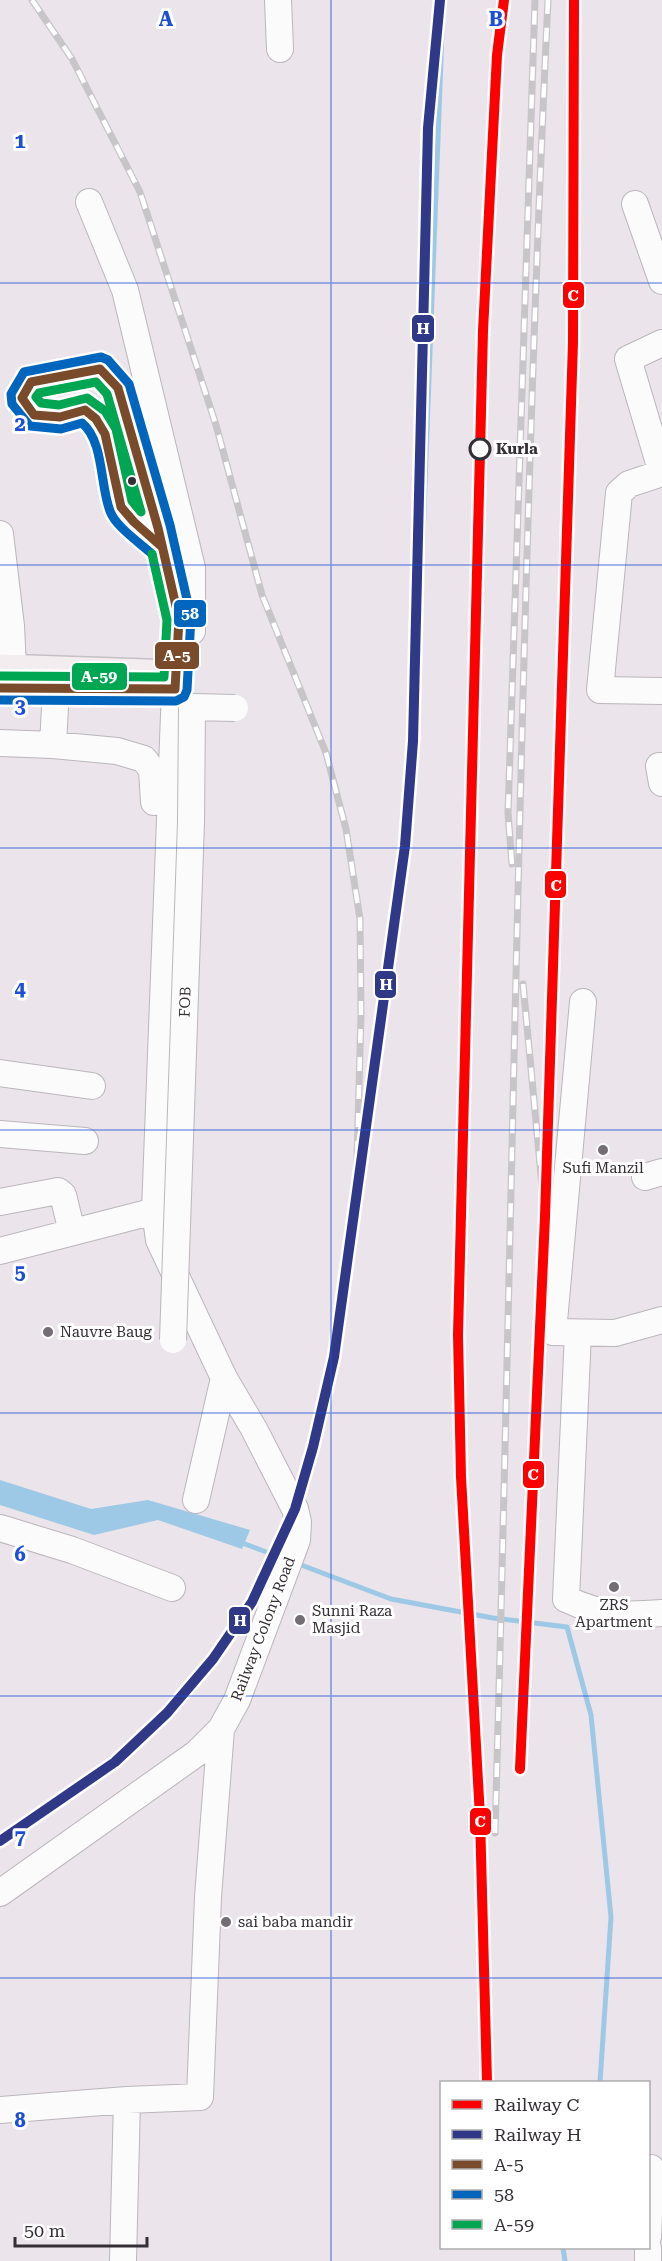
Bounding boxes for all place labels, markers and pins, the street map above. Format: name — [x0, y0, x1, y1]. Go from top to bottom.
marker: Kurla — [469, 438, 491, 460]
place label: Kurla — [496, 440, 538, 458]
unlabelled marker — [126, 475, 138, 487]
marker: Sufi Manzil — [596, 1143, 610, 1157]
place label: Sufi Manzil — [562, 1159, 644, 1177]
place label: Nauvre Baug — [60, 1323, 152, 1341]
marker: Nauvre Baug — [41, 1325, 55, 1339]
marker: ZRS Apartment — [607, 1580, 621, 1594]
place label: ZRS Apartment — [575, 1596, 653, 1631]
place label: Sunni Raza Masjid — [312, 1602, 392, 1637]
marker: Sunni Raza Masjid — [293, 1613, 307, 1627]
place label: sai baba mandir — [238, 1913, 353, 1931]
marker: sai baba mandir — [219, 1915, 233, 1929]

